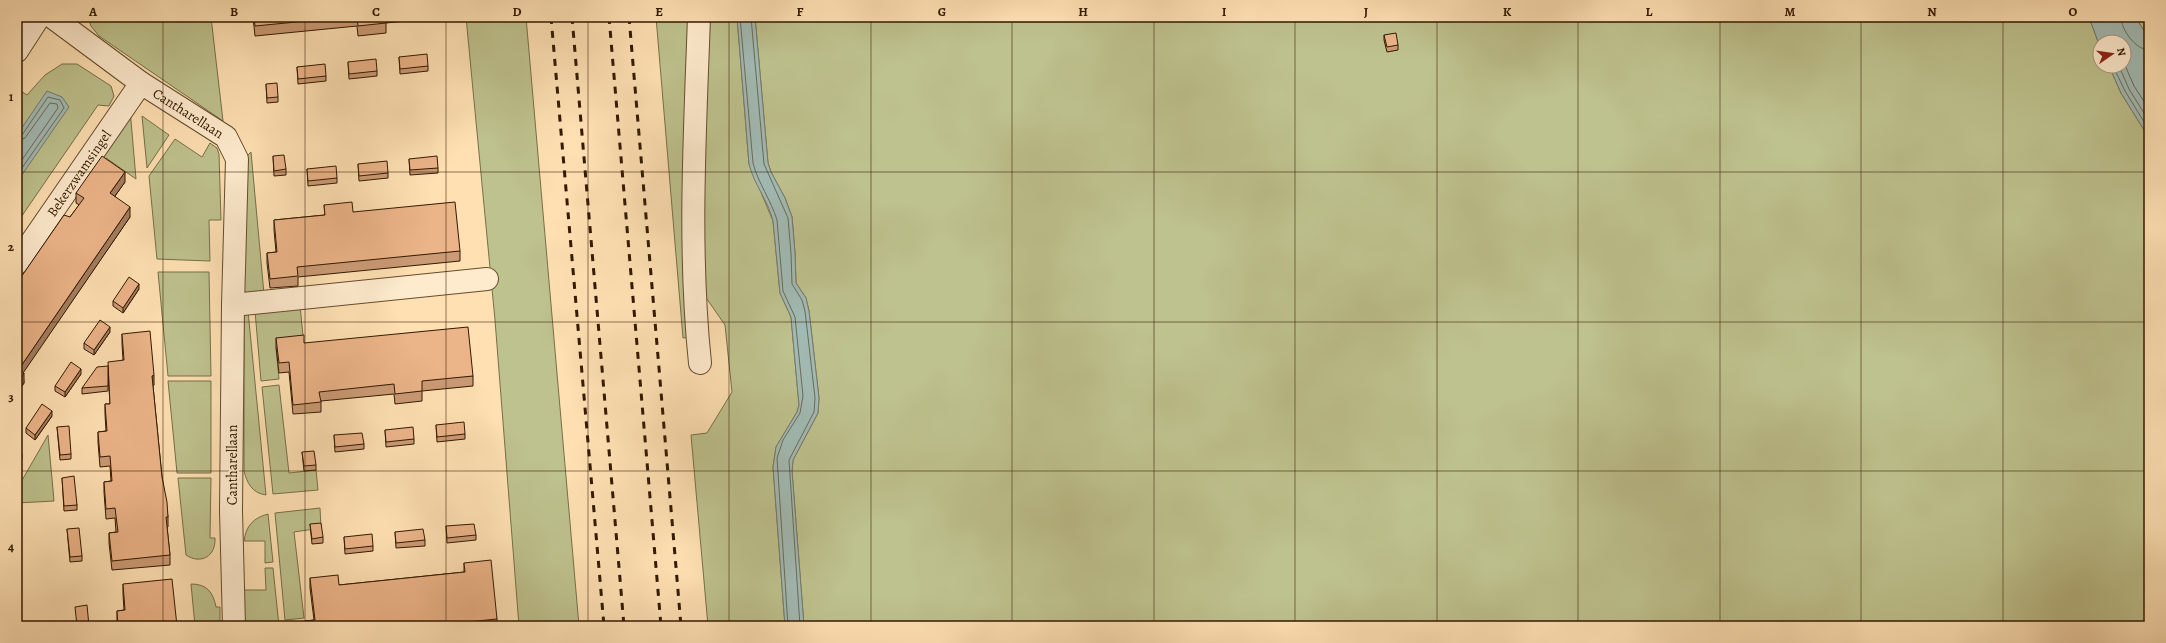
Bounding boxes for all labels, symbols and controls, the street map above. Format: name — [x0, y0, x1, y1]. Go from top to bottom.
text: A — [88, 3, 98, 20]
text: B — [230, 3, 238, 20]
text: C — [372, 3, 380, 20]
text: D — [512, 3, 522, 20]
text: E — [655, 3, 663, 20]
text: F — [797, 3, 804, 20]
text: G — [938, 3, 946, 20]
text: H — [1078, 3, 1088, 20]
text: I — [1222, 3, 1227, 20]
text: J — [1364, 3, 1368, 20]
text: K — [1503, 3, 1512, 20]
text: L — [1646, 3, 1653, 20]
text: M — [1785, 3, 1796, 20]
text: N — [1927, 3, 1937, 20]
text: O — [2069, 3, 2078, 20]
north arrow — [2092, 34, 2132, 74]
text: N — [2113, 46, 2129, 57]
street label: Cantharellaan — [149, 84, 228, 143]
text: 1 — [9, 88, 14, 105]
street label: Bekerzwamsingel — [43, 126, 116, 221]
text: 2 — [8, 238, 15, 255]
text: 3 — [8, 388, 14, 405]
street label: Cantharellaan — [223, 424, 242, 505]
text: 4 — [8, 538, 14, 555]

